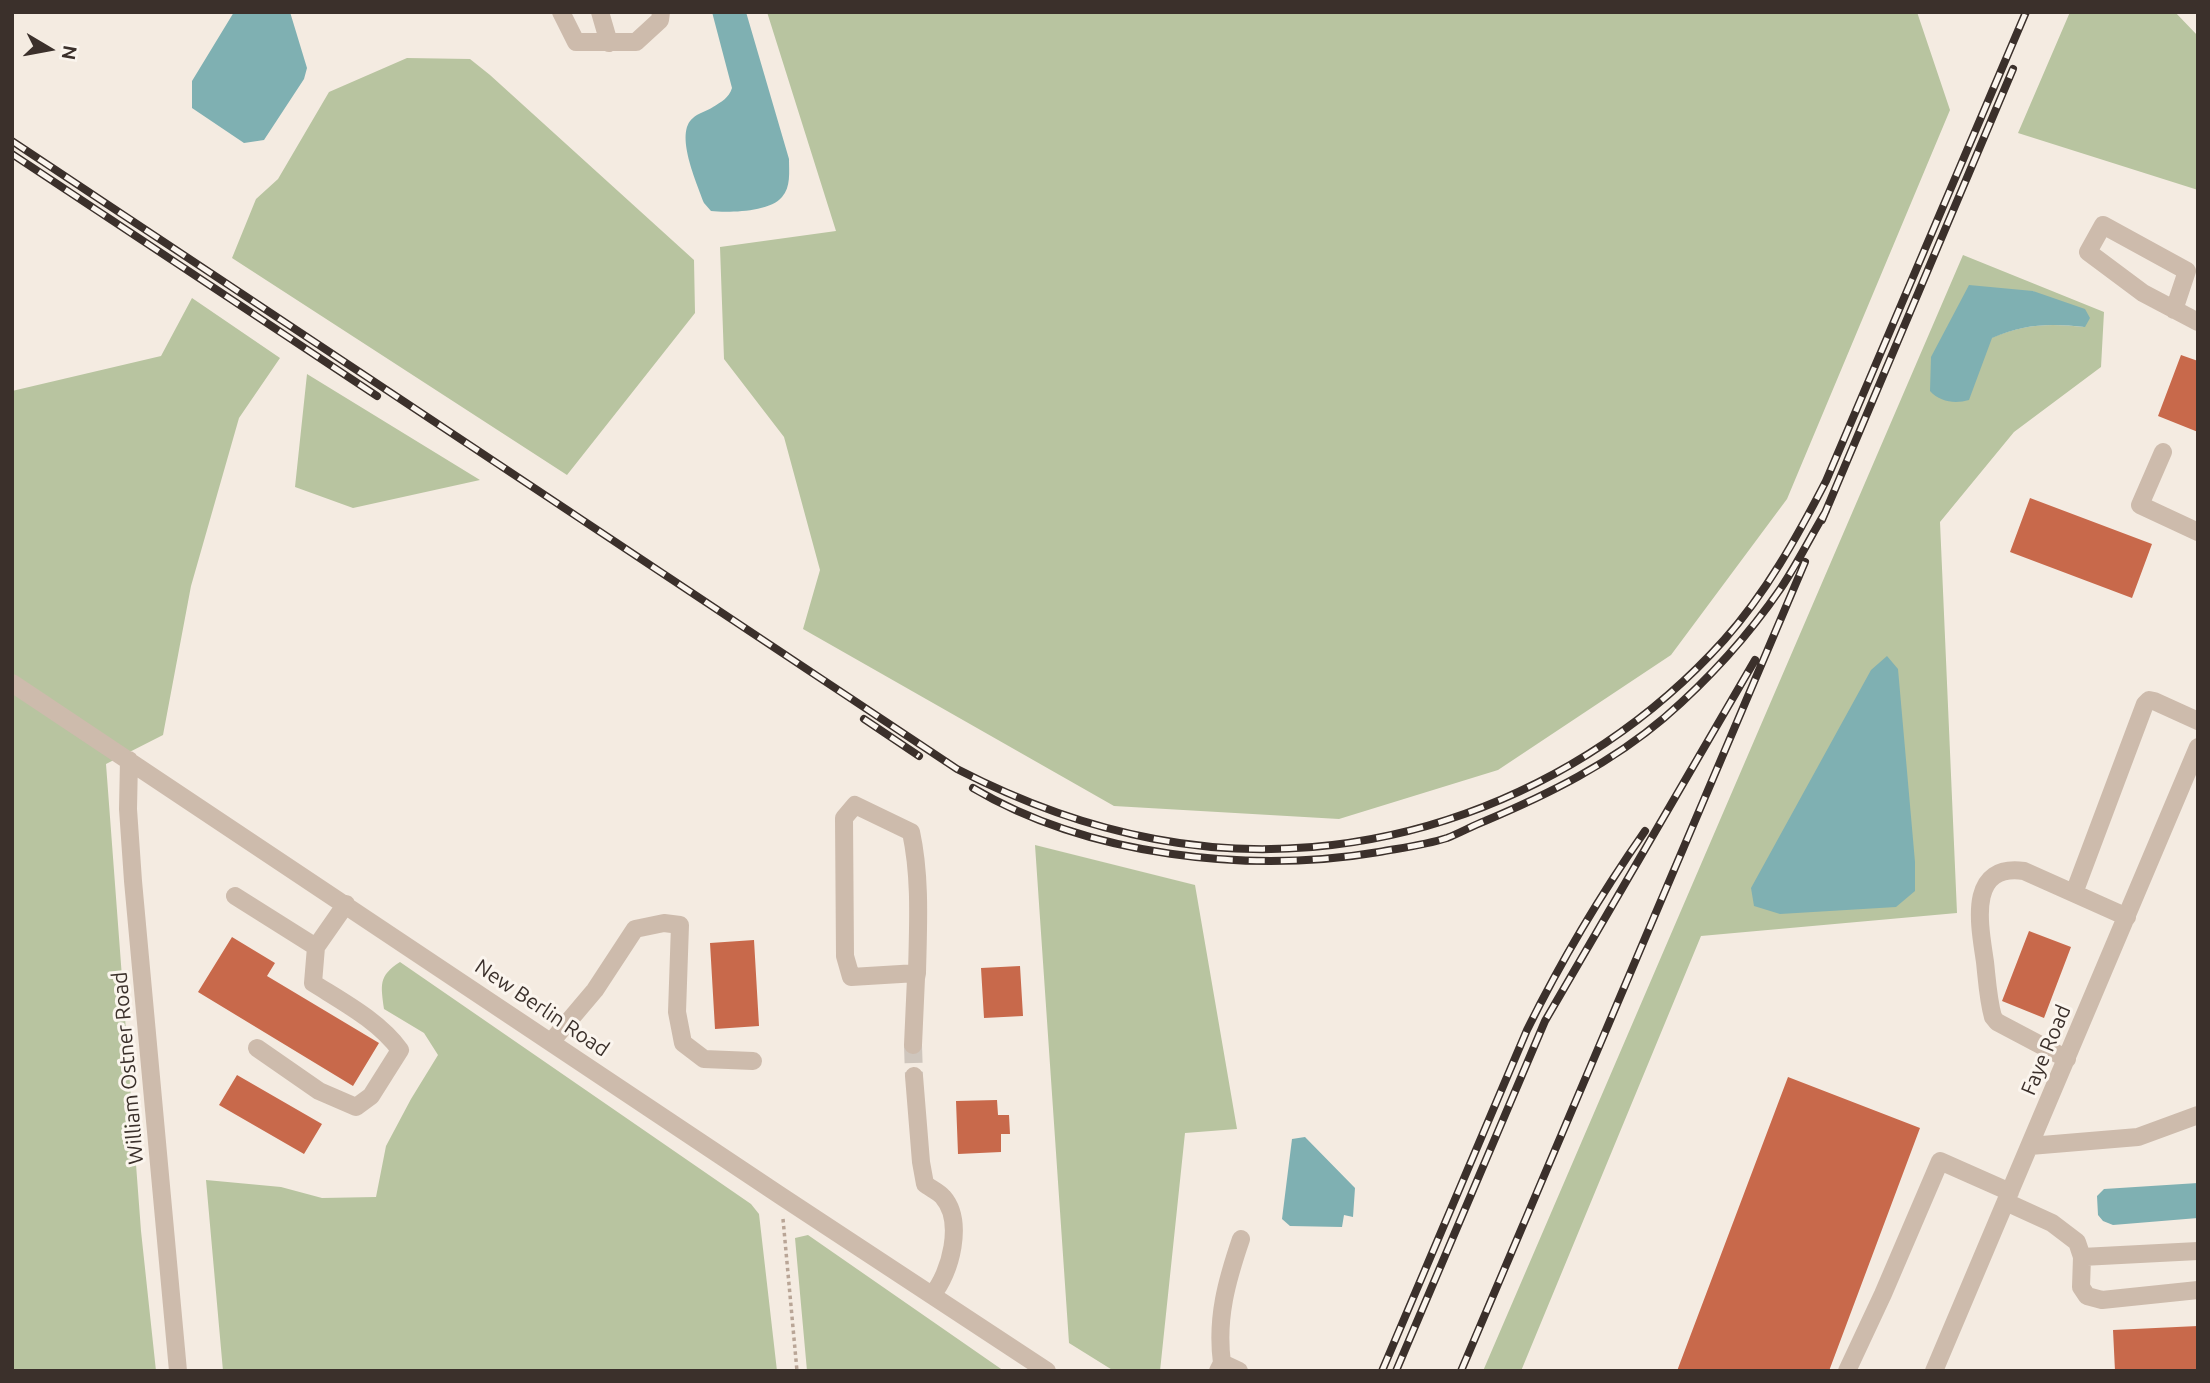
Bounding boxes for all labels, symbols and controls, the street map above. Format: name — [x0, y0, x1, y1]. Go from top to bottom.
north arrow — [14, 14, 84, 84]
text: N — [58, 44, 82, 62]
street label: New Berlin Road — [470, 954, 614, 1062]
street label: William Ostner Road — [107, 971, 149, 1165]
street label: Faye Road — [2016, 1001, 2076, 1099]

